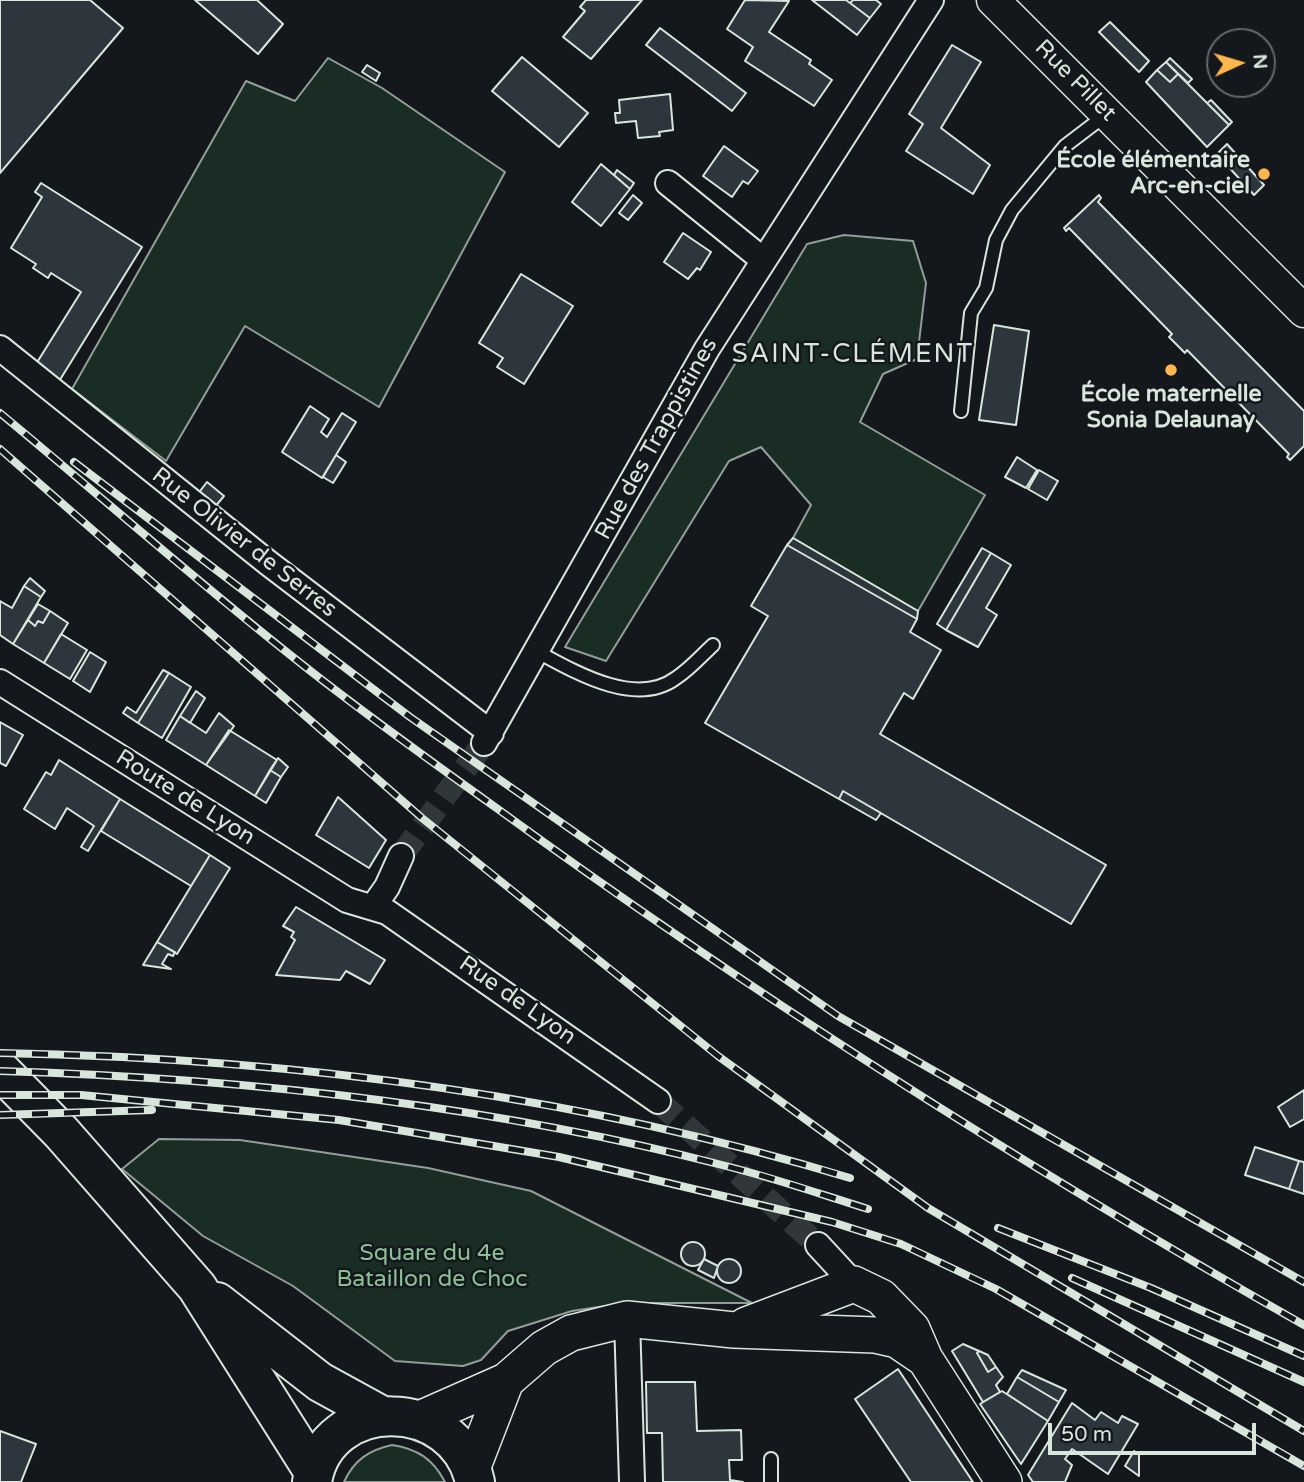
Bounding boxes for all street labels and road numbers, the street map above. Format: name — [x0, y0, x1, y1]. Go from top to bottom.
street label: Rue Pillet — [1029, 35, 1121, 127]
street label: Rue des Trappistines — [590, 333, 724, 545]
street label: Rue Olivier de Serres — [146, 462, 342, 624]
street label: Route de Lyon — [110, 744, 260, 852]
street label: Rue de Lyon — [453, 951, 581, 1051]

